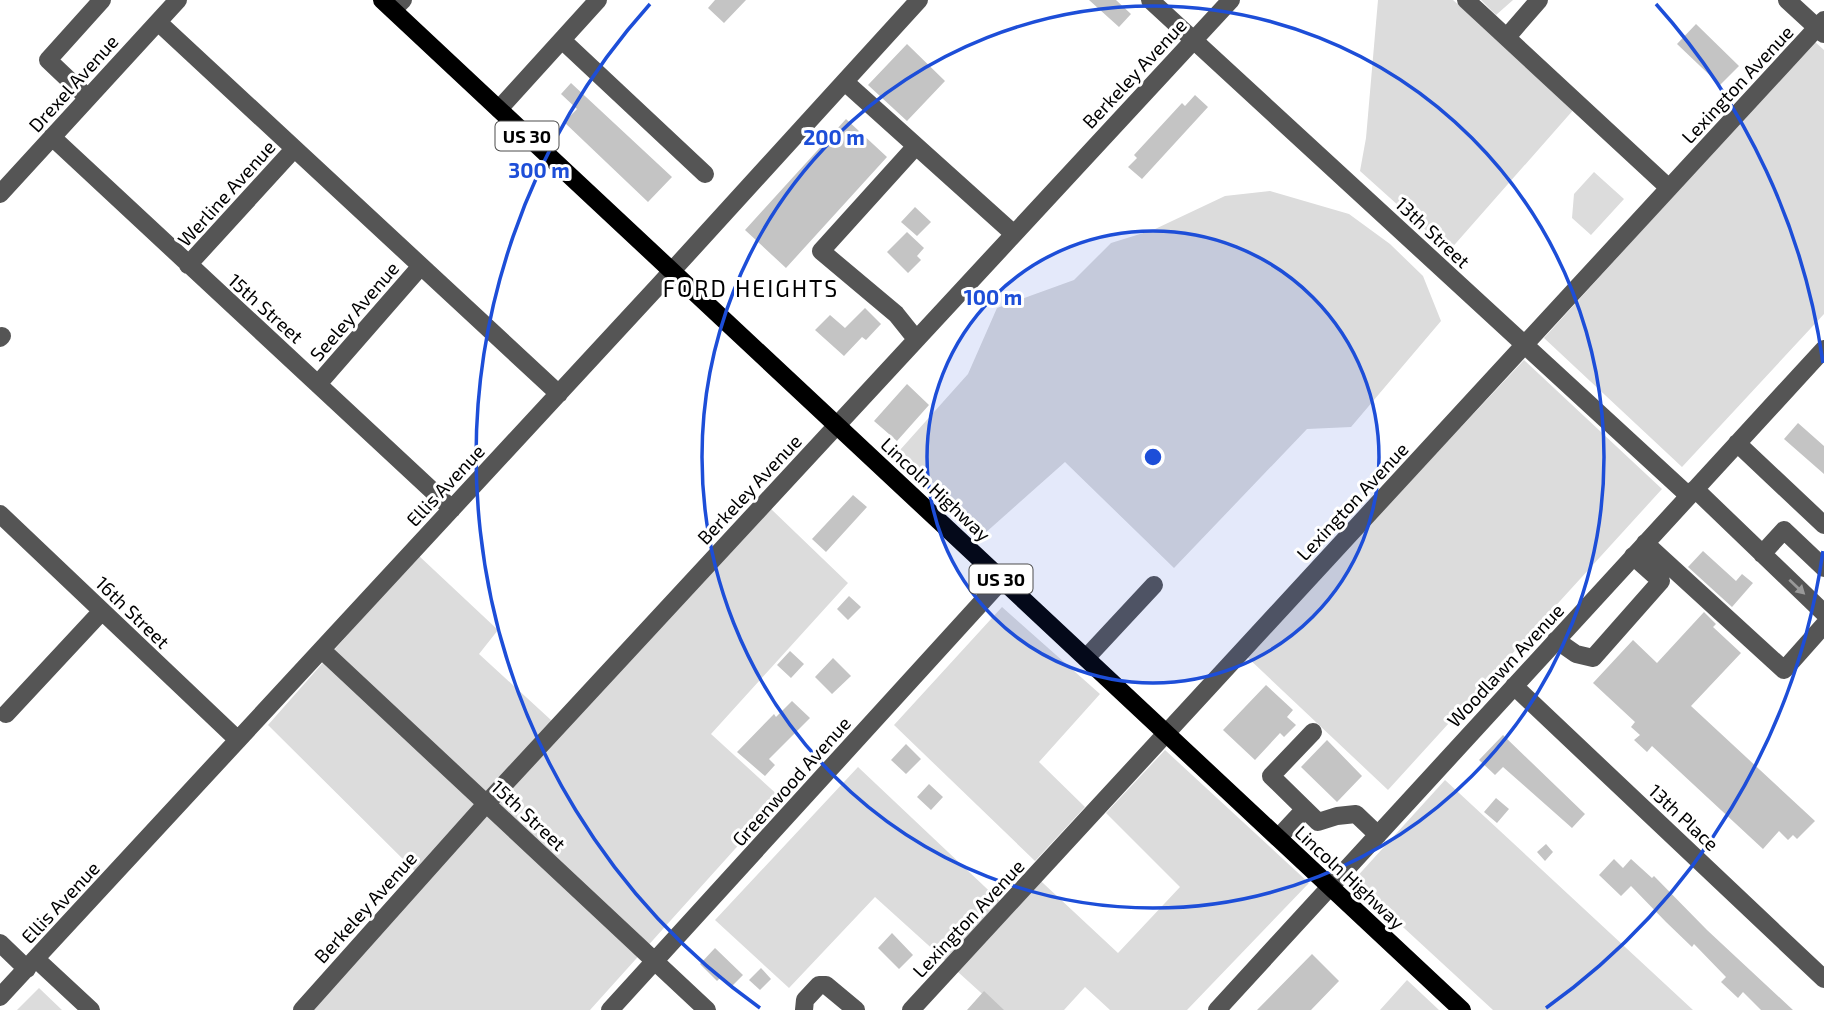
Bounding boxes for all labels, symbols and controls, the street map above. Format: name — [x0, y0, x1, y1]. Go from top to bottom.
street label: Berkeley Avenue — [1077, 13, 1191, 133]
street label: Lexington Avenue — [1676, 20, 1798, 148]
street label: Drexel Avenue — [23, 30, 123, 136]
road number: US 30 — [496, 121, 558, 150]
text: 200 m — [803, 124, 865, 149]
street label: Werline Avenue — [172, 135, 280, 251]
text: 300 m — [508, 157, 570, 182]
street label: 13th Street — [1391, 192, 1475, 272]
street label: Seeley Avenue — [305, 257, 403, 365]
street label: 15th Street — [224, 268, 308, 348]
district label: FORD HEIGHTS — [663, 274, 839, 302]
text: 100 m — [964, 284, 1022, 309]
street label: Berkeley Avenue — [692, 429, 806, 549]
street label: Lincoln Highway — [876, 432, 996, 546]
street label: Lexington Avenue — [1291, 437, 1413, 565]
street label: Ellis Avenue — [401, 439, 489, 531]
centre of rings — [1141, 445, 1165, 469]
road number: US 30 — [970, 564, 1032, 594]
street label: 16th Street — [91, 571, 175, 653]
one-way arrow — [1788, 579, 1805, 595]
street label: Woodlawn Avenue — [1442, 599, 1568, 731]
street label: Greenwood Avenue — [727, 712, 855, 850]
street label: 15th Street — [487, 775, 571, 855]
street label: 13th Place — [1644, 779, 1724, 855]
street label: Lincoln Highway — [1290, 820, 1410, 934]
street label: Berkeley Avenue — [309, 847, 421, 967]
street label: Lexington Avenue — [907, 854, 1029, 982]
street label: Ellis Avenue — [16, 856, 104, 948]

